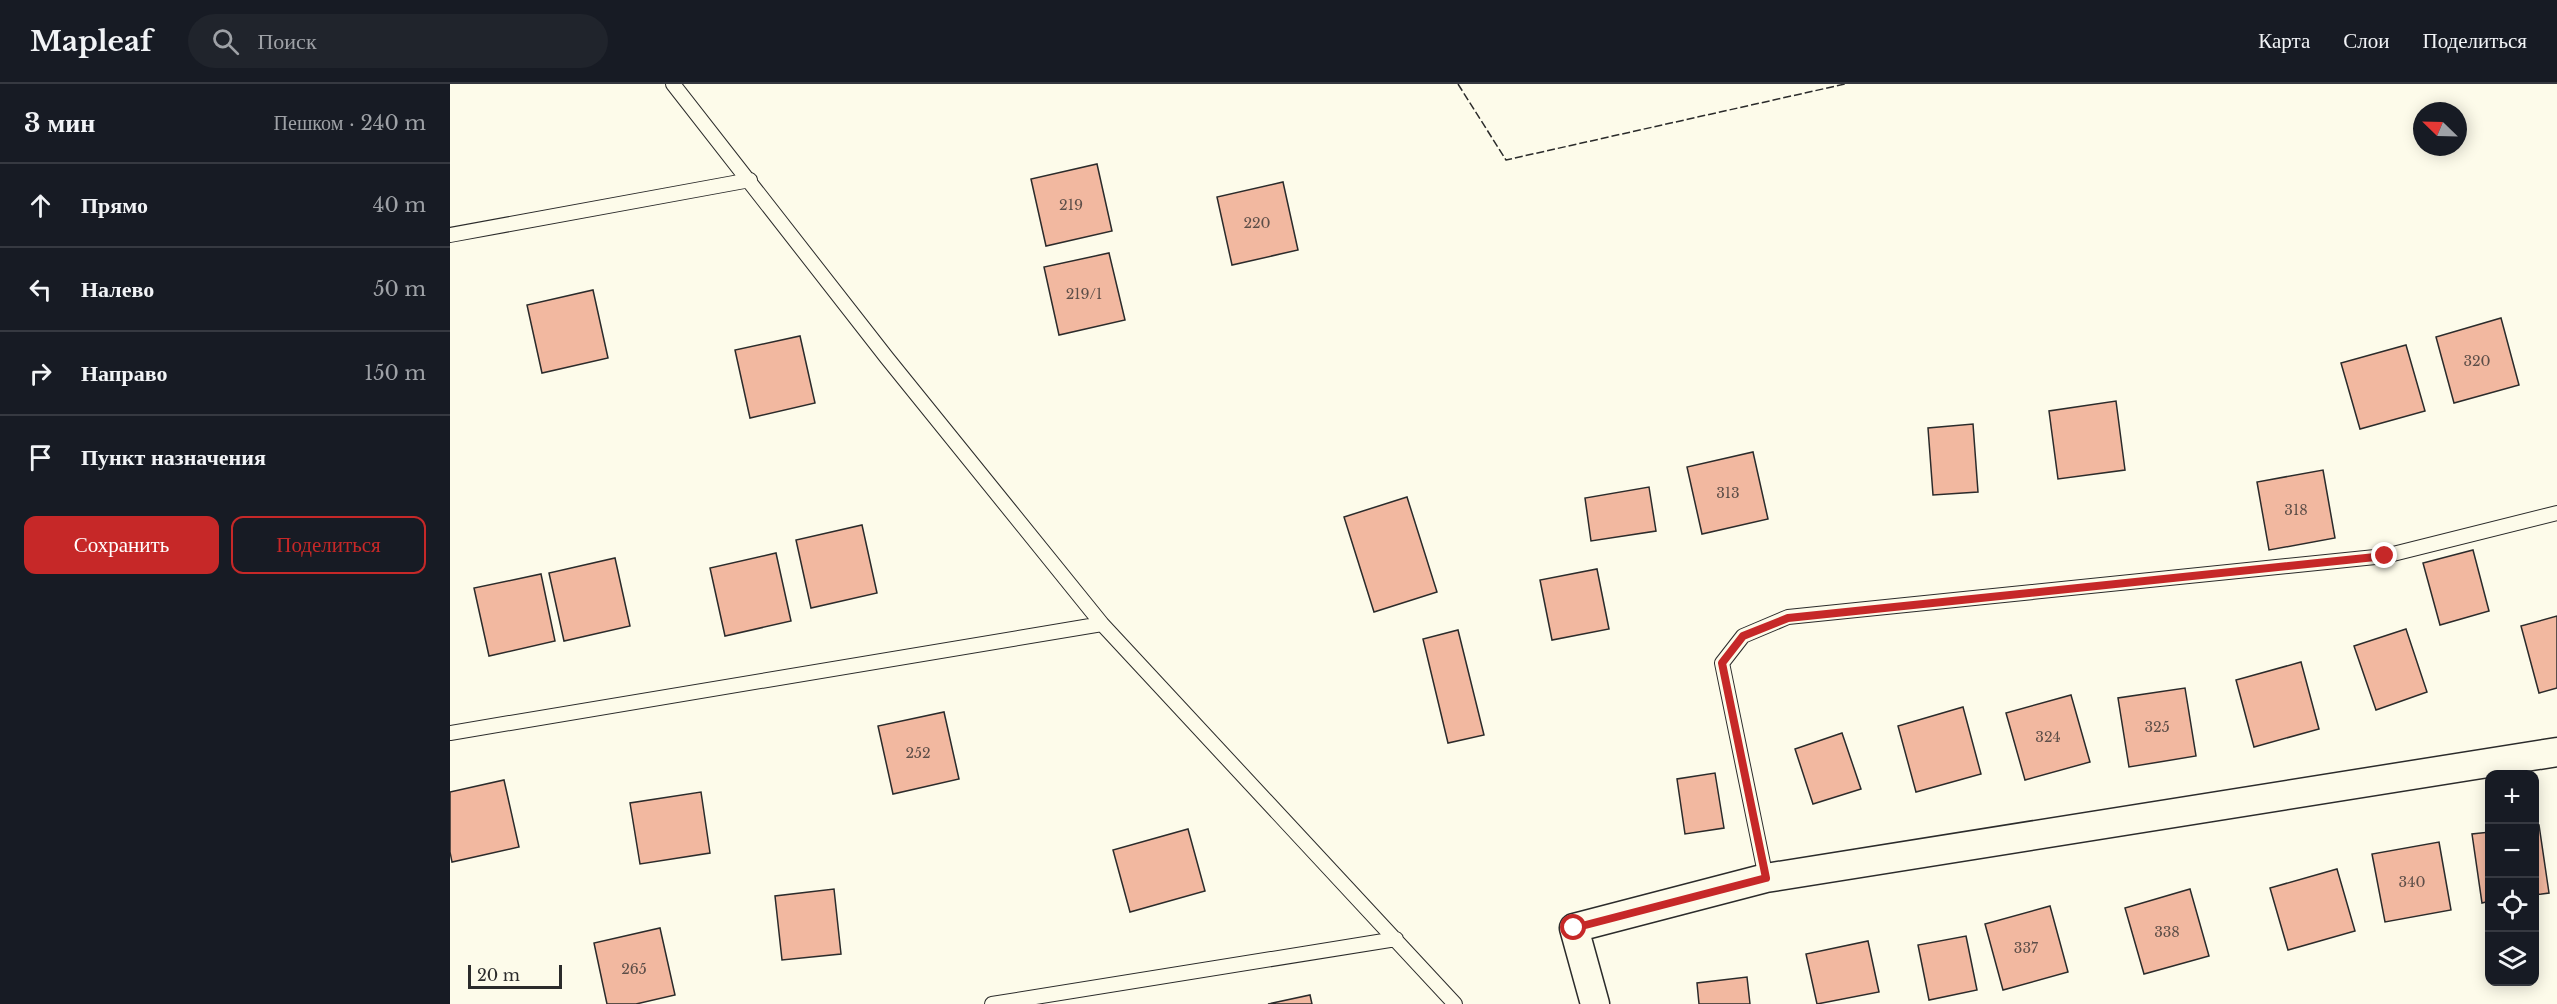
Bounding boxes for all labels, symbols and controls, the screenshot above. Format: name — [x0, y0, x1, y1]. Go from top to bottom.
search box — [188, 14, 608, 68]
text: Mapleaf — [30, 24, 152, 59]
icon: search — [209, 25, 242, 58]
text: Поиск — [257, 28, 317, 55]
text: Карта — [2258, 28, 2310, 54]
text: Слои — [2343, 28, 2389, 54]
text: Поделиться — [2422, 28, 2527, 54]
north arrow — [2413, 102, 2467, 156]
text: 3 мин — [24, 107, 95, 139]
text: Пешком · 240 m — [274, 111, 426, 135]
icon: ahead — [24, 189, 57, 222]
text: Прямо — [81, 192, 148, 219]
text: 40 m — [373, 193, 426, 217]
house number: 219 — [1059, 196, 1083, 214]
house number: 220 — [1243, 214, 1271, 232]
icon: left — [24, 273, 57, 306]
text: Налево — [81, 276, 154, 303]
text: 50 m — [373, 277, 426, 301]
house number: 219/1 — [1066, 285, 1102, 303]
house number: 320 — [2463, 352, 2491, 370]
icon: right — [24, 357, 57, 390]
text: Направо — [81, 360, 167, 387]
text: 150 m — [364, 361, 426, 385]
icon: arrive — [24, 441, 57, 474]
text: Пункт назначения — [81, 444, 266, 471]
house number: 313 — [1716, 484, 1740, 502]
house number: 318 — [2284, 501, 2308, 519]
button: Сохранить — [24, 516, 219, 574]
button: Поделиться — [231, 516, 426, 574]
route end — [2371, 542, 2397, 568]
house number: 325 — [2144, 718, 2170, 736]
house number: 324 — [2035, 728, 2061, 746]
house number: 252 — [905, 744, 931, 762]
map controls — [2485, 770, 2539, 986]
button: + — [2485, 770, 2539, 824]
button: − — [2485, 824, 2539, 878]
house number: 340 — [2399, 873, 2425, 891]
button: locate — [2485, 878, 2539, 932]
route start — [1560, 914, 1586, 940]
house number: 338 — [2154, 923, 2180, 941]
button: layers — [2485, 932, 2539, 986]
house number: 337 — [2014, 939, 2039, 957]
house number: 265 — [621, 960, 647, 978]
scale bar — [468, 962, 562, 990]
text: 20 m — [477, 965, 520, 985]

